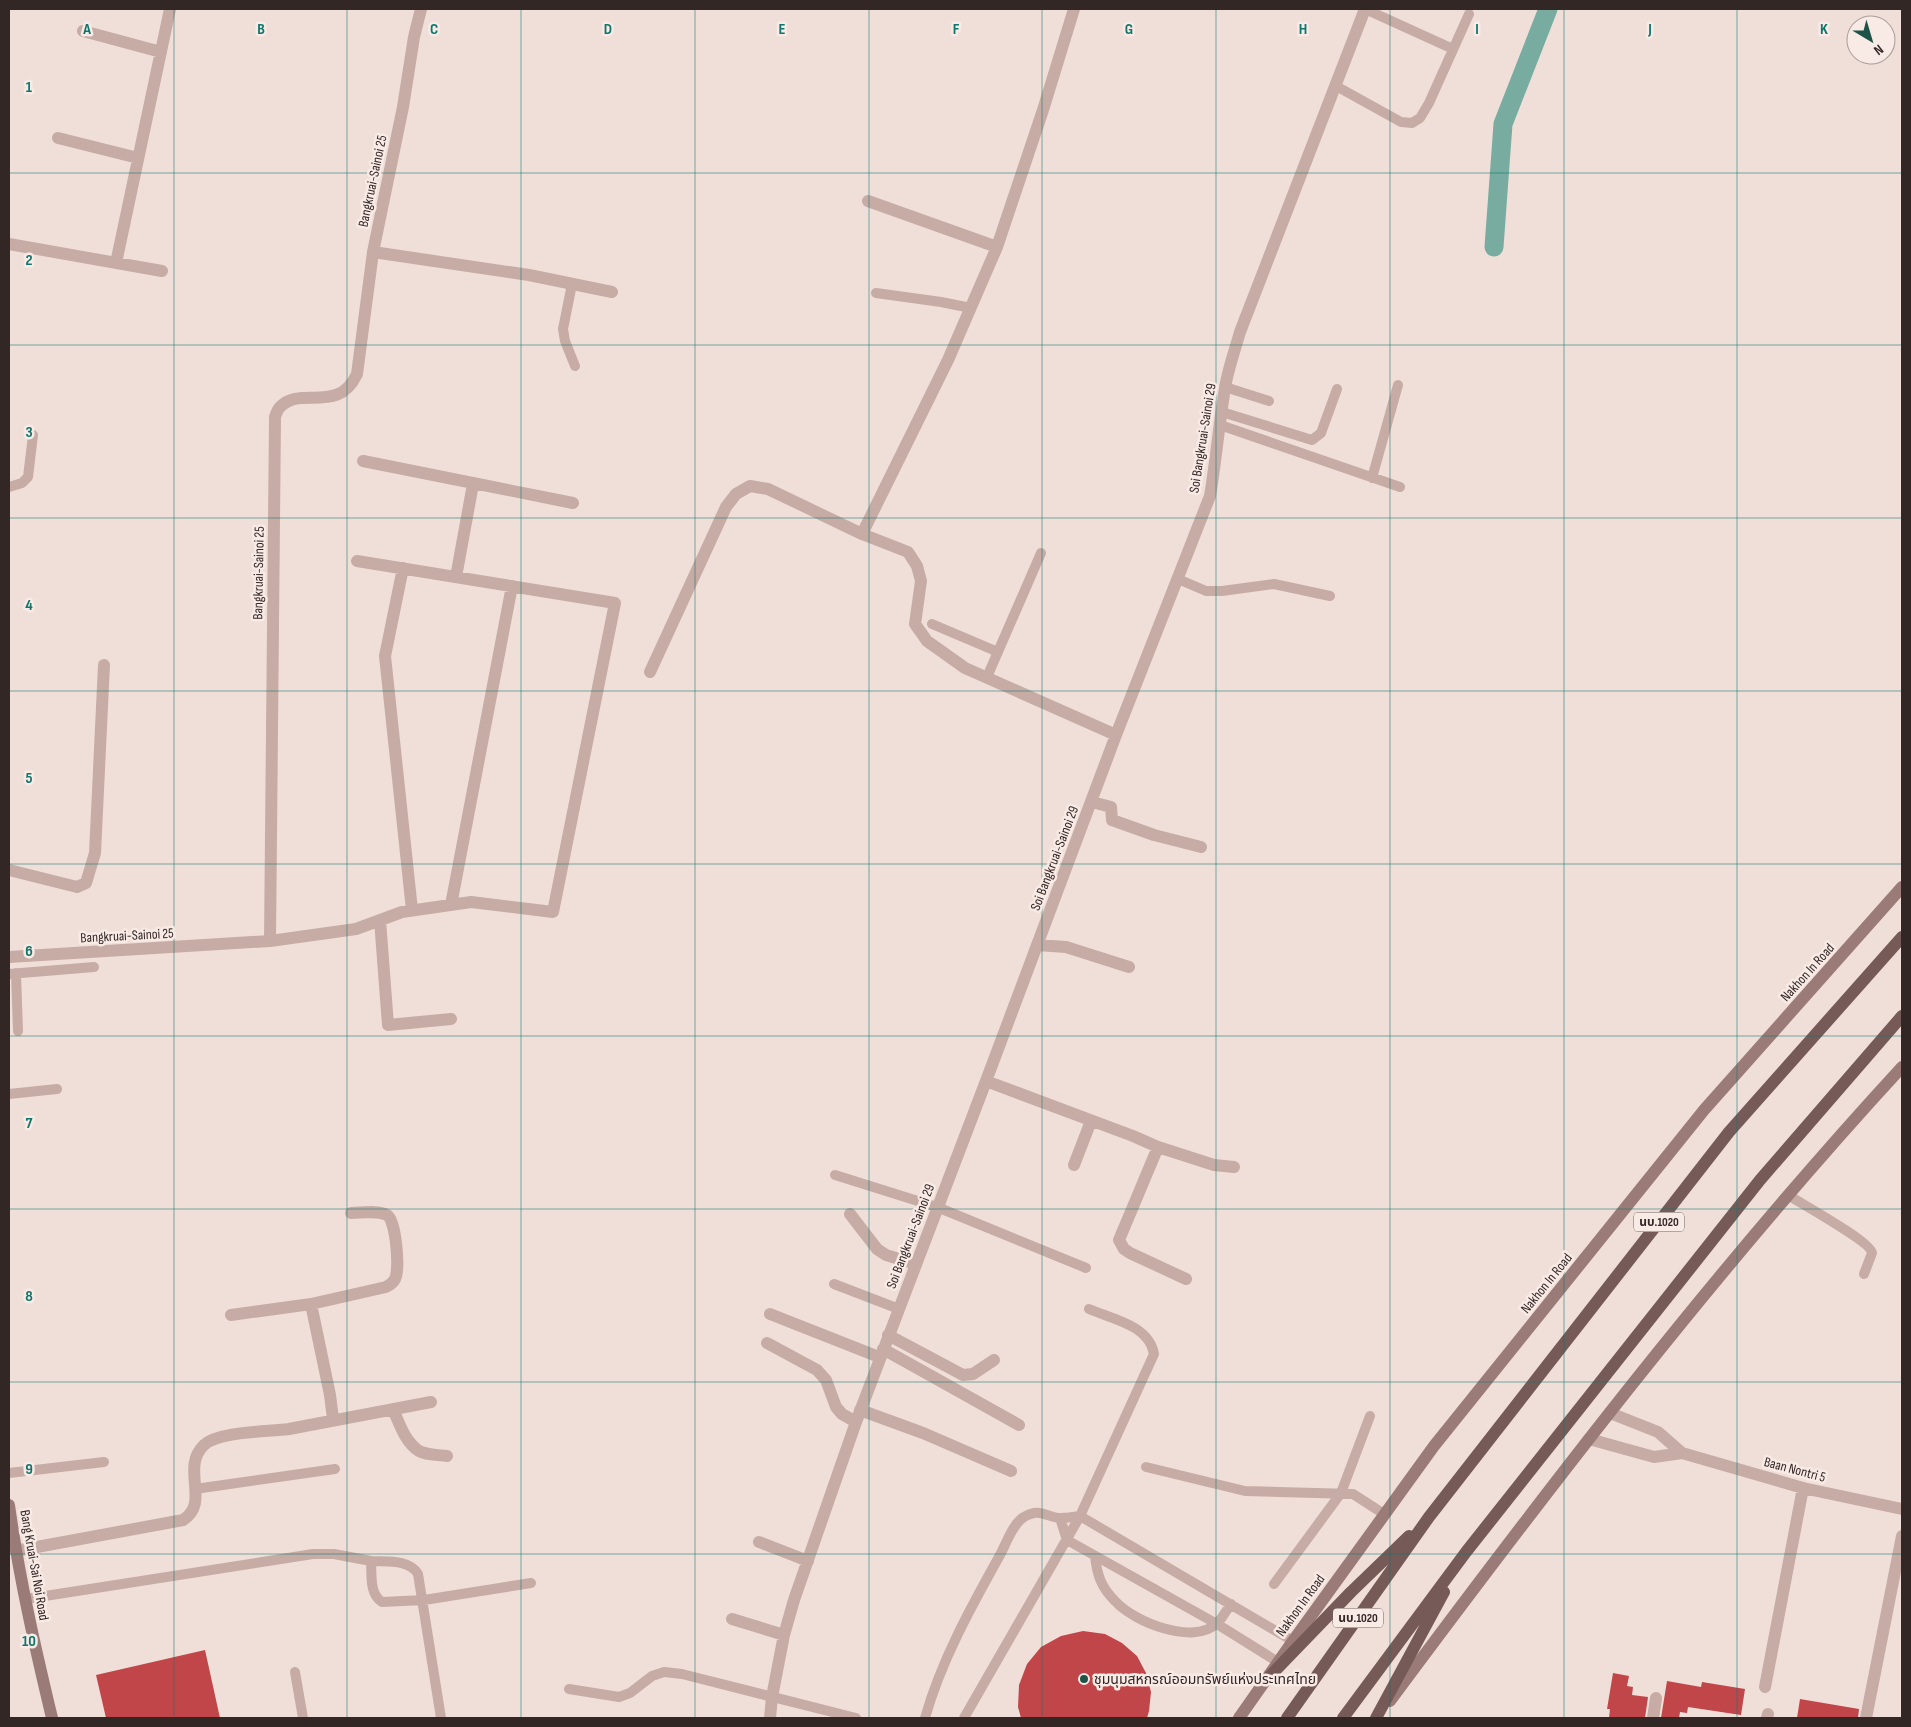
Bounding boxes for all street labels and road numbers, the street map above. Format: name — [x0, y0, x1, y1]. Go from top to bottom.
street label: Bangkruai-Sainoi 25 — [354, 133, 391, 229]
street label: Soi Bangkruai-Sainoi 29 — [1185, 382, 1220, 494]
street label: Bangkruai-Sainoi 25 — [249, 526, 268, 620]
street label: Soi Bangkruai-Sainoi 29 — [1027, 803, 1082, 913]
street label: Bangkruai-Sainoi 25 — [80, 925, 175, 946]
street label: Nakhon In Road — [1777, 940, 1838, 1005]
street label: Soi Bangkruai-Sainoi 29 — [883, 1181, 938, 1291]
road number: นบ.1020 — [1634, 1212, 1684, 1232]
street label: Nakhon In Road — [1517, 1250, 1576, 1317]
street label: Baan Nontri 5 — [1762, 1453, 1828, 1486]
street label: Bang Kruai-Sai Noi Road — [16, 1508, 53, 1622]
street label: Nakhon In Road — [1272, 1571, 1329, 1640]
road number: นบ.1020 — [1333, 1609, 1383, 1628]

